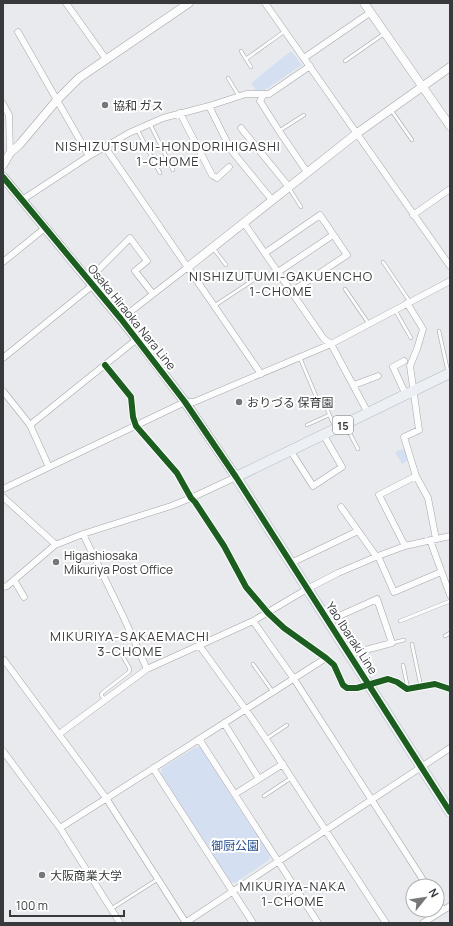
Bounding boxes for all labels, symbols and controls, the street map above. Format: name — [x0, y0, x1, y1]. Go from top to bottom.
place label: 協和 ガス — [113, 97, 163, 114]
marker: 協和 ガス — [100, 100, 110, 110]
district label: NISHIZUTSUMI-HONDORIHIGASHI 1-CHOME — [55, 137, 281, 170]
street label: Osaka Hiraoka Nara Line — [84, 261, 180, 373]
district label: NISHIZUTUMI-GAKUENCHO 1-CHOME — [189, 267, 373, 300]
place label: おりづる 保育園 — [247, 394, 333, 411]
marker: おりづる 保育園 — [234, 397, 244, 407]
road number: 15 — [333, 416, 353, 434]
place label: Higashiosaka Mikuriya Post Office — [64, 547, 173, 578]
marker: Higashiosaka Mikuriya Post Office — [51, 557, 61, 567]
street label: Yao Ibaraki Line — [322, 598, 382, 678]
district label: MIKURIYA-SAKAEMACHI 3-CHOME — [50, 627, 210, 660]
park label: 御厨公園 — [211, 837, 259, 854]
place label: 大阪商業大学 — [50, 867, 122, 884]
marker: 大阪商業大学 — [37, 870, 47, 880]
district label: MIKURIYA-NAKA 1-CHOME — [239, 877, 347, 910]
north arrow — [405, 878, 445, 918]
text: N — [426, 886, 443, 900]
scale bar — [10, 892, 124, 918]
text: 100 m — [16, 897, 48, 914]

